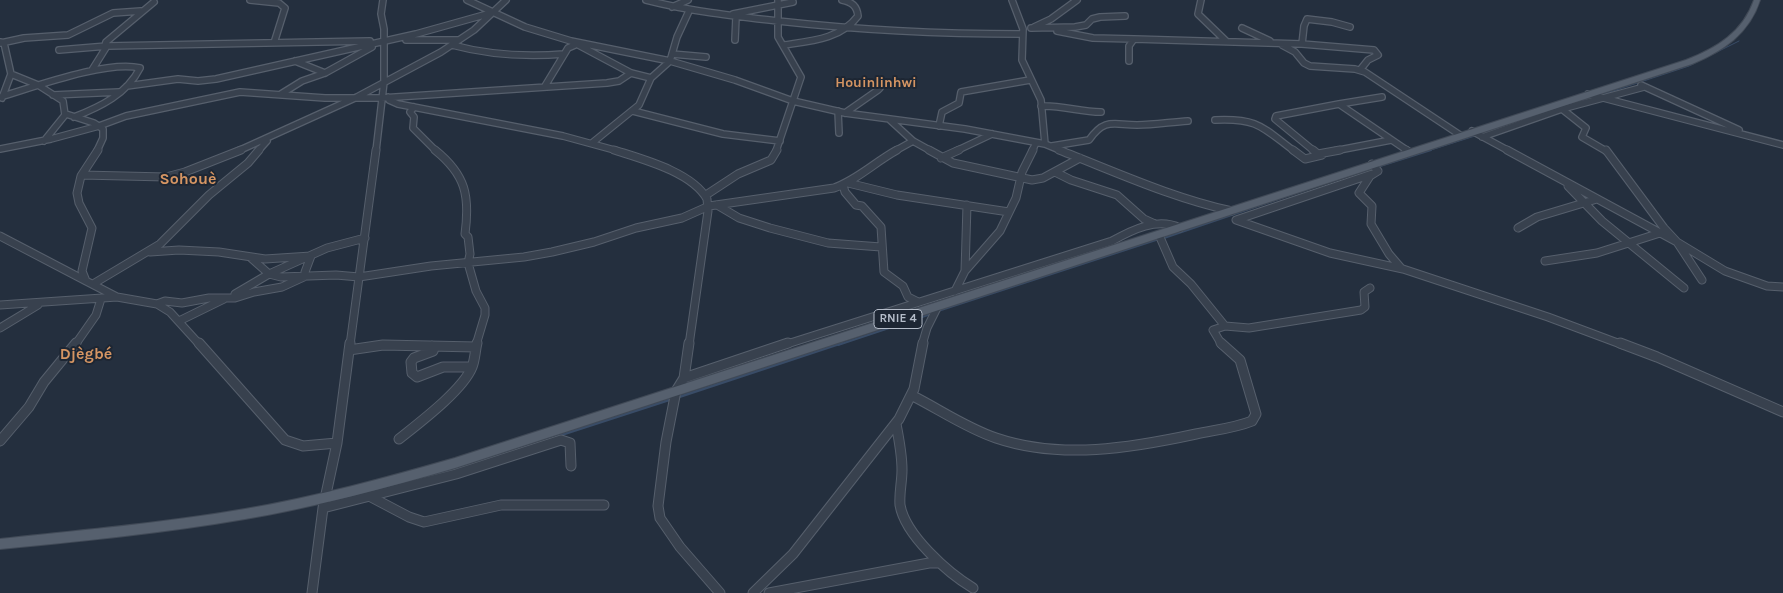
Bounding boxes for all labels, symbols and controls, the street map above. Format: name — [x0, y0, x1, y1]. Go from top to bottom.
district label: Houinlinhwi — [835, 75, 917, 91]
district label: Sohouè — [160, 169, 216, 189]
road number: RNIE 4 — [874, 310, 922, 328]
district label: Djègbé — [60, 344, 112, 364]

